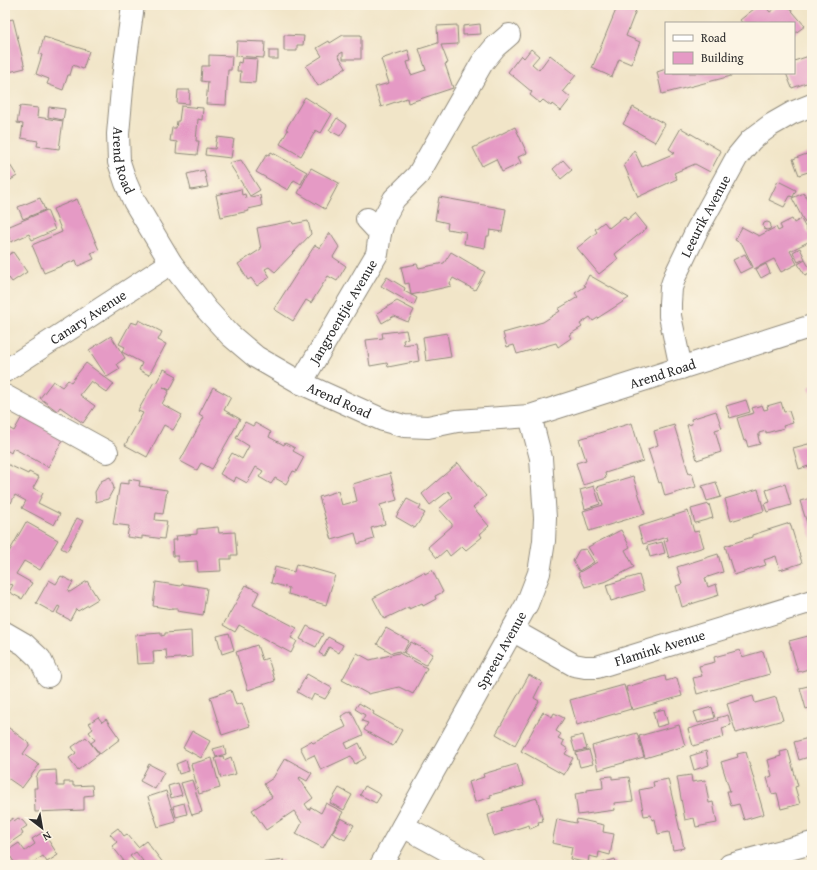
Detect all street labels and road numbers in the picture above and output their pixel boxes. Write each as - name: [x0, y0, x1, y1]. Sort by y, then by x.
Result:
- street label: Arend Road: [108, 126, 140, 198]
- street label: Leeurik Avenue: [675, 171, 736, 261]
- street label: Jangroentjie Avenue: [303, 255, 382, 369]
- street label: Canary Avenue: [46, 284, 131, 349]
- street label: Arend Road: [627, 354, 699, 394]
- street label: Arend Road: [304, 377, 375, 424]
- street label: Spreeu Avenue: [471, 607, 531, 693]
- street label: Flamink Avenue: [612, 624, 708, 671]

